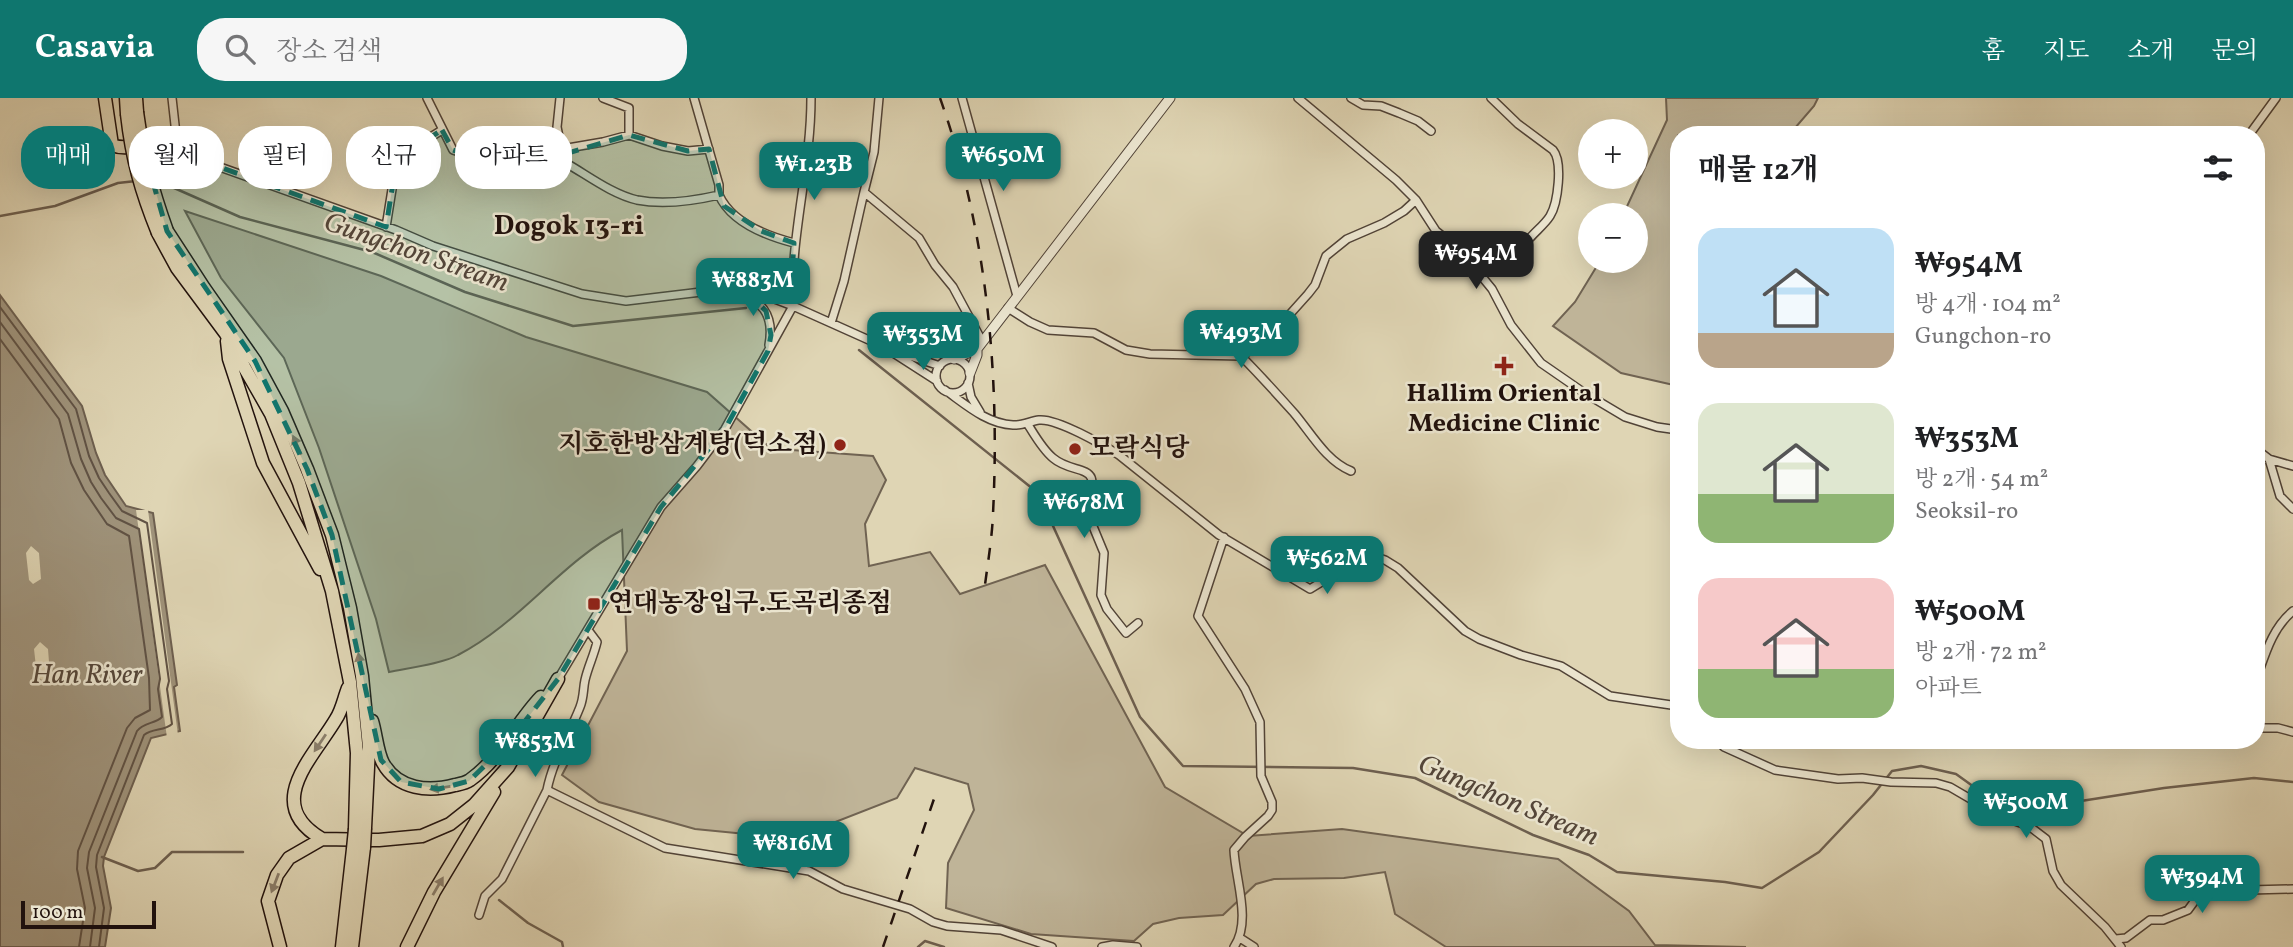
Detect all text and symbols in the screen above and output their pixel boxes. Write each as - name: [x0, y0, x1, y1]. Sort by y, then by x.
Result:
- search box: [197, 18, 687, 81]
- text: Casavia: [35, 26, 155, 72]
- icon: search: [221, 30, 259, 68]
- text: 장소 검색: [277, 34, 382, 70]
- text: 홈: [1982, 35, 2005, 69]
- text: 지도: [2043, 35, 2089, 69]
- text: 소개: [2127, 35, 2174, 69]
- text: 문의: [2212, 35, 2258, 69]
- map controls: [1578, 119, 1648, 273]
- button: +: [1578, 119, 1648, 189]
- chip: 매매: [21, 126, 115, 189]
- chip: 월세: [129, 126, 224, 189]
- chip: 필터: [238, 126, 332, 189]
- chip: 신규: [346, 126, 441, 189]
- chip: 아파트: [455, 126, 572, 189]
- pin: ₩650M: [954, 134, 1052, 193]
- text: ₩650M: [962, 140, 1044, 172]
- pin: ₩1.23B: [757, 142, 871, 202]
- text: ₩1.23B: [775, 149, 853, 181]
- icon: filters: [2199, 149, 2237, 187]
- text: 매물 12개: [1698, 150, 1819, 192]
- water label: Gungchon Stream: [318, 203, 514, 303]
- button: −: [1578, 203, 1648, 273]
- district label: Dogok 13-ri: [494, 207, 644, 246]
- pin: ₩954M: [1427, 232, 1525, 291]
- text: ₩954M: [1435, 238, 1517, 270]
- text: ₩954M: [1915, 243, 2023, 285]
- icon: home: [1754, 256, 1838, 340]
- pin: ₩883M: [704, 258, 802, 318]
- text: ₩883M: [712, 265, 794, 297]
- text: 방 4개 · 104 m²: [1915, 289, 2061, 321]
- pin: ₩493M: [1192, 310, 1290, 370]
- pin: ₩353M: [874, 313, 972, 372]
- text: ₩493M: [1200, 317, 1282, 349]
- text: ₩353M: [883, 319, 963, 351]
- text: Gungchon-ro: [1915, 321, 2051, 353]
- marker: Hallim Oriental Medicine Clinic: [1494, 356, 1514, 376]
- place label: Hallim Oriental Medicine Clinic: [1406, 376, 1602, 442]
- text: ₩353M: [1915, 418, 2019, 460]
- place label: 지호한방삼계탕(덕소점): [558, 427, 826, 463]
- place label: 모락식당: [1089, 431, 1190, 467]
- icon: home: [1754, 431, 1838, 515]
- one-way arrow: [291, 435, 303, 455]
- marker: 지호한방삼계탕(덕소점): [832, 437, 848, 453]
- marker: 모락식당: [1067, 441, 1083, 457]
- text: 방 2개 · 54 m²: [1915, 464, 2048, 496]
- pin: ₩678M: [1035, 480, 1133, 540]
- text: ₩678M: [1044, 487, 1124, 519]
- text: Seoksil-ro: [1915, 496, 2018, 528]
- pin: ₩562M: [1278, 536, 1376, 596]
- text: ₩562M: [1287, 543, 1367, 575]
- place label: 연대농장입구.도곡리종점: [608, 586, 892, 622]
- text: ₩500M: [1915, 591, 2025, 633]
- marker: 연대농장입구.도곡리종점: [586, 596, 602, 612]
- icon: home: [1754, 606, 1838, 690]
- text: 방 2개 · 72 m²: [1915, 637, 2047, 669]
- one-way arrow: [354, 652, 365, 674]
- water label: Han River: [31, 656, 143, 695]
- text: 아파트: [1915, 673, 1982, 705]
- pin: ₩853M: [486, 720, 584, 779]
- text: ₩853M: [495, 726, 575, 758]
- one-way arrow: [313, 734, 327, 752]
- water label: Gungchon Stream: [1411, 745, 1605, 857]
- pin: ₩500M: [1977, 780, 2075, 840]
- one-way arrow: [429, 782, 451, 793]
- text: ₩500M: [1984, 787, 2068, 819]
- pin: ₩816M: [744, 822, 842, 881]
- text: ₩816M: [753, 828, 833, 860]
- pin: ₩394M: [2153, 856, 2251, 915]
- text: ₩394M: [2161, 862, 2243, 894]
- one-way arrow: [269, 872, 280, 893]
- one-way arrow: [431, 876, 443, 896]
- scale bar: [21, 898, 156, 930]
- text: 100 m: [32, 900, 83, 926]

